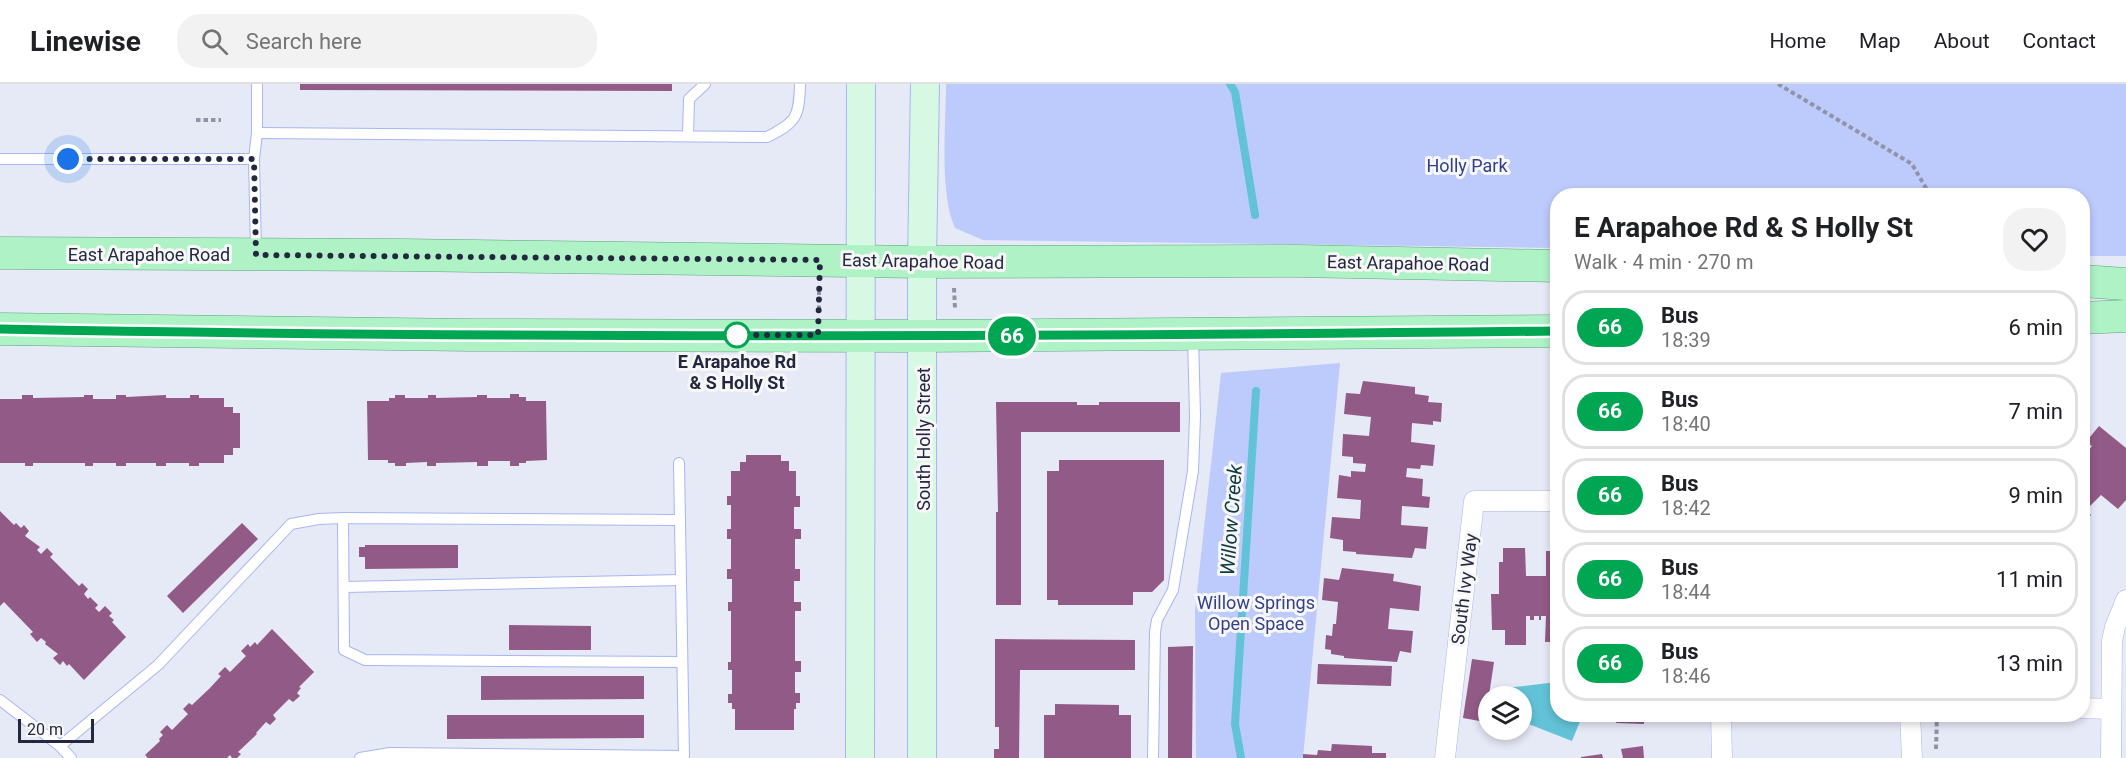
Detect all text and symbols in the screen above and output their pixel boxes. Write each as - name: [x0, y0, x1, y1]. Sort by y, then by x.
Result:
- search box: [177, 14, 597, 68]
- text: Linewise: [30, 25, 141, 58]
- icon: search: [198, 25, 231, 58]
- text: Search here: [246, 29, 362, 54]
- text: Home: [1770, 29, 1826, 53]
- text: Map: [1859, 29, 1901, 53]
- text: About: [1934, 29, 1990, 53]
- text: Contact: [2023, 29, 2096, 53]
- your location: [53, 144, 83, 174]
- park label: Holly Park: [1426, 155, 1508, 176]
- button: heart: [2003, 208, 2066, 271]
- text: E Arapahoe Rd & S Holly St: [1574, 211, 1913, 244]
- street label: East Arapahoe Road: [68, 244, 230, 265]
- street label: East Arapahoe Road: [842, 249, 1004, 273]
- text: Walk · 4 min · 270 m: [1574, 250, 1753, 274]
- street label: East Arapahoe Road: [1327, 251, 1489, 275]
- text: Bus: [1661, 303, 1699, 328]
- text: 66: [1598, 315, 1622, 339]
- text: 6 min: [2008, 315, 2063, 340]
- line badge: 66: [985, 316, 1039, 356]
- marker: E Arapahoe Rd & S Holly St: [724, 322, 750, 348]
- text: 66: [1000, 324, 1024, 348]
- text: 18:39: [1661, 328, 1711, 352]
- place label: E Arapahoe Rd & S Holly St: [678, 351, 796, 393]
- street label: South Holly Street: [913, 367, 934, 511]
- text: Bus: [1661, 387, 1699, 412]
- text: 66: [1598, 399, 1622, 423]
- text: 7 min: [2008, 399, 2063, 424]
- text: 18:40: [1661, 412, 1711, 436]
- water label: Willow Creek: [1215, 462, 1247, 576]
- text: Bus: [1661, 471, 1699, 496]
- text: 66: [1598, 483, 1622, 507]
- text: 9 min: [2008, 483, 2063, 508]
- text: 18:42: [1661, 496, 1711, 520]
- street label: South Ivy Way: [1447, 532, 1481, 646]
- text: Bus: [1661, 555, 1699, 580]
- text: 66: [1598, 567, 1622, 591]
- text: 11 min: [1996, 567, 2063, 592]
- text: 18:44: [1661, 580, 1711, 604]
- park label: Willow Springs Open Space: [1197, 592, 1315, 634]
- text: Bus: [1661, 639, 1699, 664]
- text: 66: [1598, 651, 1622, 675]
- text: 13 min: [1996, 651, 2063, 676]
- text: 18:46: [1661, 664, 1711, 688]
- map controls: [1478, 686, 1532, 740]
- button: layers: [1478, 686, 1532, 740]
- scale bar: [18, 716, 94, 744]
- text: 20 m: [27, 720, 63, 739]

